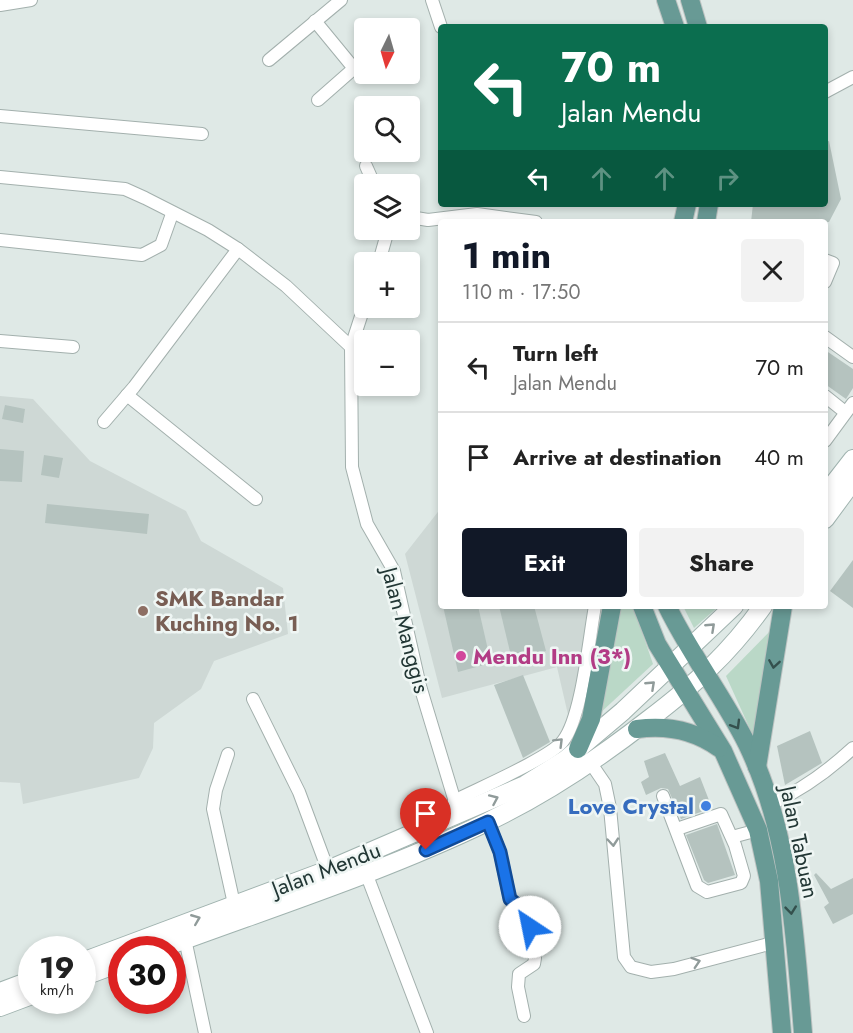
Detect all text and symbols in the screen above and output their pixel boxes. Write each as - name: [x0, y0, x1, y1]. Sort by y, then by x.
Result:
- north arrow: [354, 18, 420, 84]
- map controls: [354, 18, 420, 396]
- text: 70 m: [561, 37, 661, 98]
- icon: left: [462, 48, 540, 126]
- text: Jalan Mendu: [561, 93, 701, 132]
- button: search: [354, 96, 420, 162]
- icon: left: [522, 162, 555, 195]
- icon: ahead: [585, 162, 618, 195]
- icon: ahead: [648, 162, 681, 195]
- icon: right: [711, 162, 744, 195]
- button: layers: [354, 174, 420, 240]
- text: 1 min: [462, 229, 551, 281]
- button: close: [741, 239, 804, 302]
- button: +: [354, 252, 420, 318]
- text: 110 m · 17:50: [462, 278, 580, 307]
- button: −: [354, 330, 420, 396]
- text: Turn left: [513, 337, 598, 369]
- icon: left: [462, 351, 495, 384]
- text: 70 m: [755, 351, 804, 383]
- text: Jalan Mendu: [513, 369, 617, 398]
- icon: arrive: [462, 441, 495, 474]
- text: Arrive at destination: [513, 441, 722, 473]
- text: 40 m: [754, 441, 804, 473]
- button: Exit: [462, 528, 627, 597]
- button: Share: [639, 528, 804, 597]
- street label: Jalan Manggis: [373, 561, 438, 697]
- place label: SMK Bandar Kuching No. 1: [155, 582, 299, 639]
- marker: SMK Bandar Kuching No. 1: [136, 604, 150, 618]
- one-way arrow: [705, 623, 715, 634]
- place label: Mendu Inn (3*): [473, 640, 631, 672]
- marker: Mendu Inn (3*): [454, 649, 468, 663]
- one-way arrow: [768, 659, 780, 668]
- one-way arrow: [643, 682, 654, 693]
- one-way arrow: [728, 719, 740, 729]
- one-way arrow: [552, 739, 563, 750]
- street label: Jalan Tabuan: [772, 780, 828, 901]
- pin: [400, 788, 451, 850]
- place label: Love Crystal: [568, 790, 694, 822]
- one-way arrow: [487, 794, 498, 806]
- icon: arrive: [409, 797, 442, 830]
- marker: Love Crystal: [699, 799, 713, 813]
- street label: Jalan Mendu: [264, 834, 385, 906]
- one-way arrow: [606, 838, 619, 847]
- position arrow: [498, 895, 562, 959]
- one-way arrow: [784, 906, 797, 915]
- one-way arrow: [191, 914, 201, 927]
- speed limit sign: 30: [108, 936, 186, 1014]
- text: 19: [39, 946, 75, 989]
- one-way arrow: [690, 956, 701, 969]
- text: km/h: [40, 979, 74, 1001]

